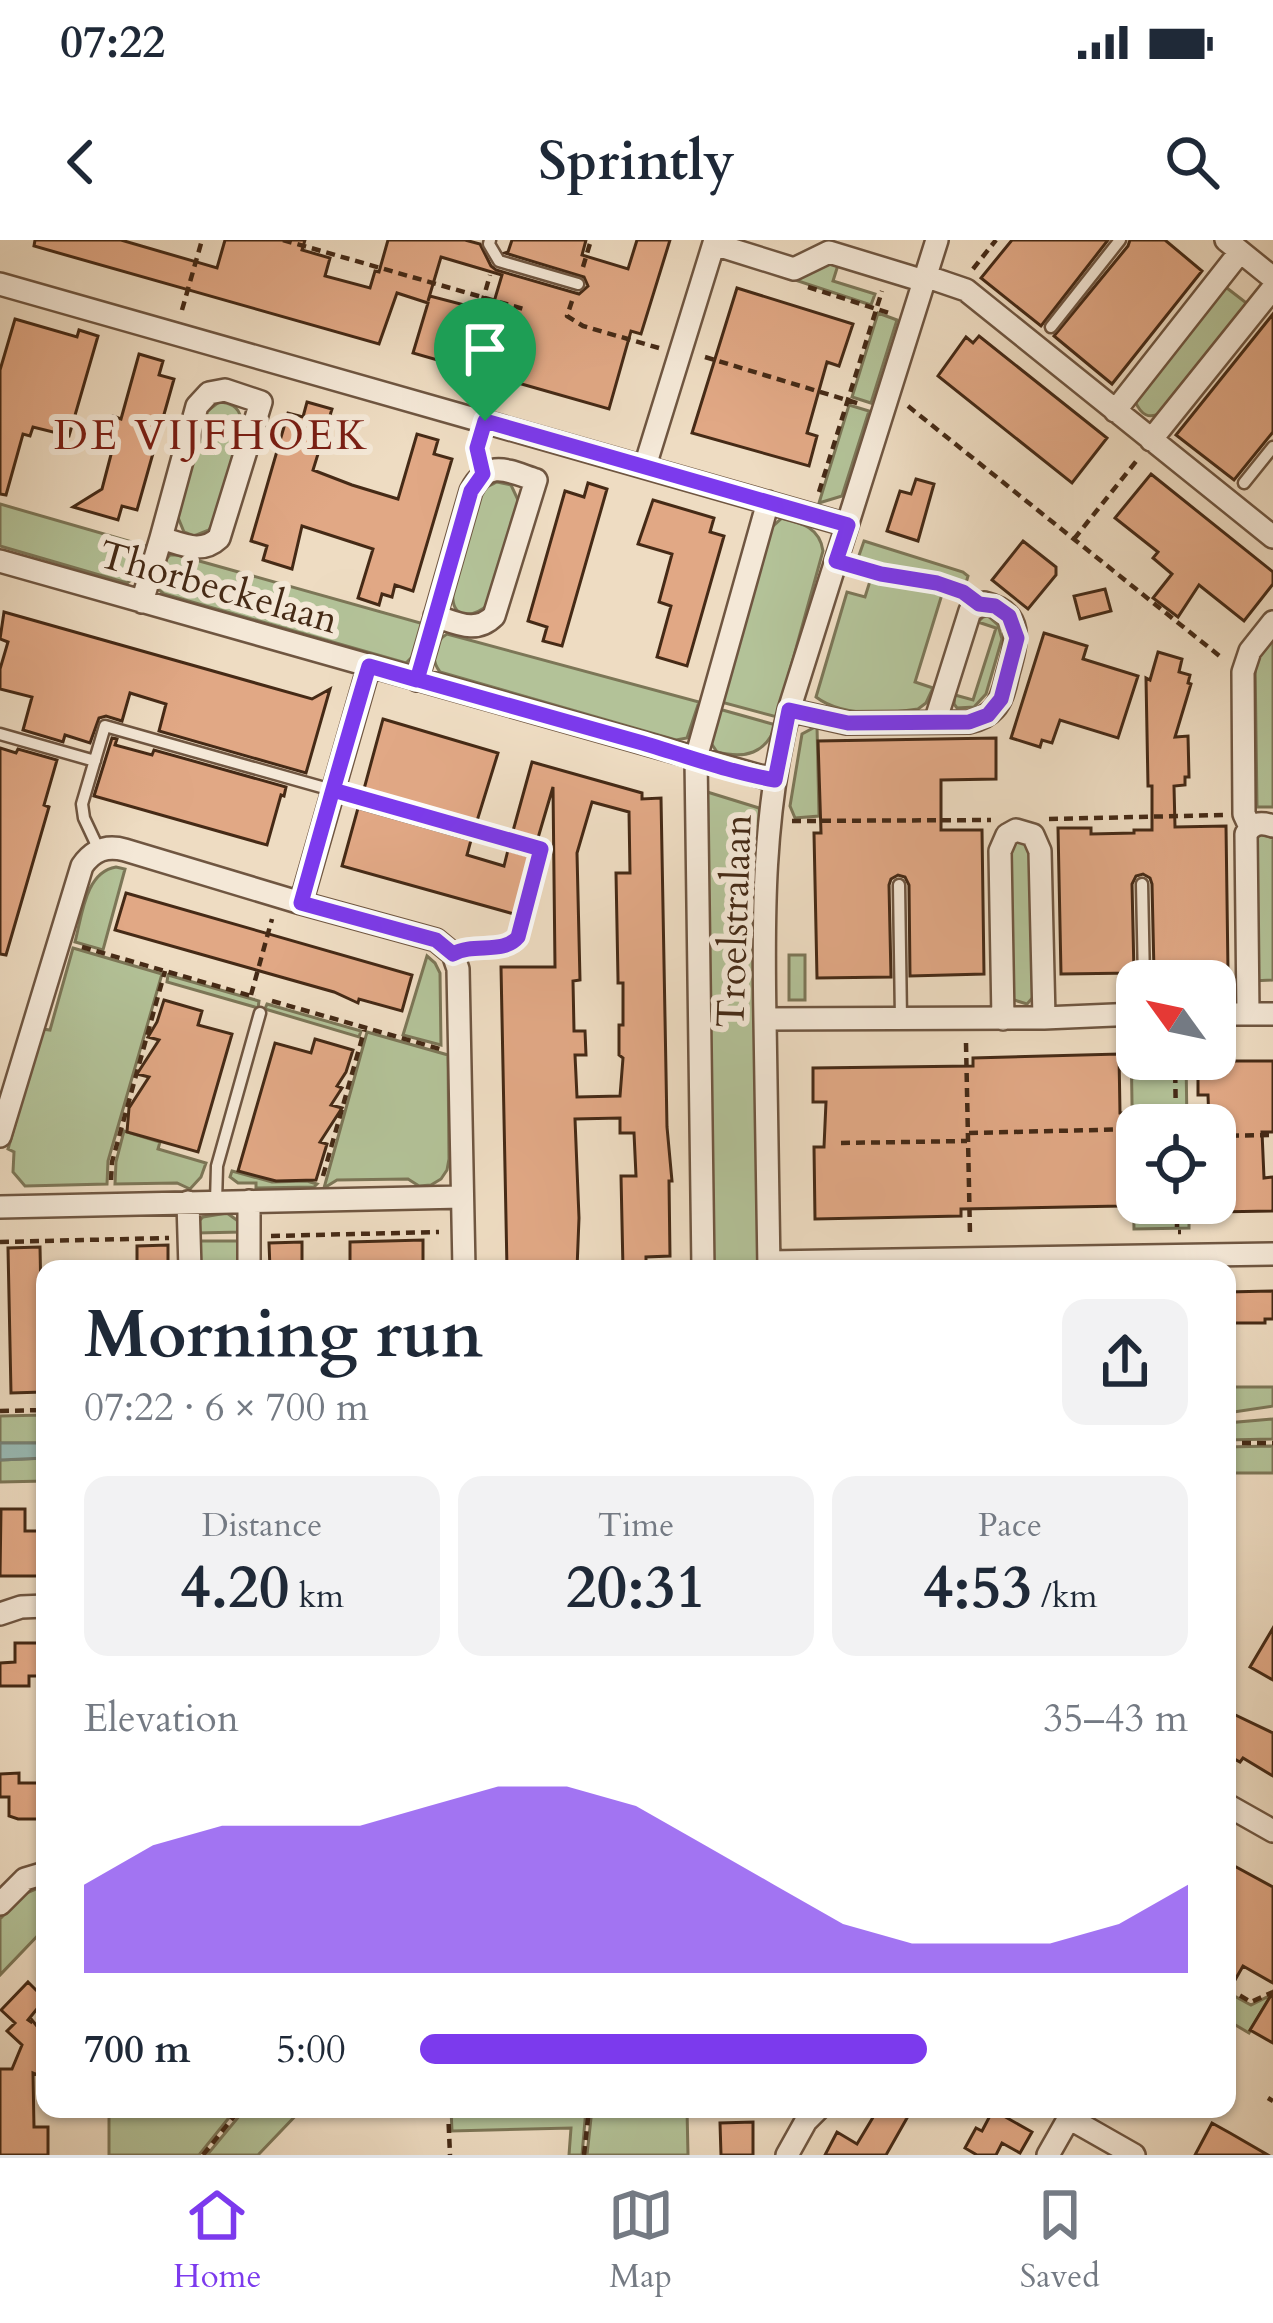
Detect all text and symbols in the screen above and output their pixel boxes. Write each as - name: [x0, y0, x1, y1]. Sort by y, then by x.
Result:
- text: 07:22: [60, 12, 165, 73]
- text: Sprintly: [538, 126, 735, 199]
- icon: back: [48, 129, 114, 195]
- icon: search: [1159, 129, 1225, 195]
- pin: [434, 298, 536, 421]
- icon: arrive: [452, 316, 518, 382]
- district label: DE VIJFHOEK: [54, 407, 370, 464]
- street label: Thorbeckelaan: [93, 528, 344, 647]
- street label: Troelstralaan: [704, 813, 765, 1029]
- north arrow: [1116, 960, 1236, 1080]
- map controls: [1116, 960, 1236, 1224]
- button: locate: [1116, 1104, 1236, 1224]
- text: Morning run: [84, 1291, 483, 1380]
- button: share: [1062, 1299, 1188, 1425]
- text: 07:22 · 6 × 700 m: [84, 1381, 369, 1434]
- text: Distance: [202, 1503, 322, 1548]
- text: Time: [598, 1503, 674, 1548]
- text: Pace: [978, 1503, 1042, 1548]
- text: 4.20: [180, 1548, 290, 1629]
- text: 20:31: [566, 1548, 706, 1629]
- text: 4:53: [923, 1548, 1032, 1629]
- text: km: [290, 1574, 344, 1619]
- text: /km: [1032, 1574, 1097, 1619]
- text: Elevation: [84, 1692, 239, 1745]
- text: 35–43 m: [1043, 1692, 1188, 1745]
- text: 700 m: [84, 2023, 190, 2076]
- text: 5:00: [276, 2023, 346, 2076]
- tab: Home: [173, 2182, 261, 2299]
- tab: Map: [608, 2182, 674, 2299]
- tab: Saved: [1020, 2182, 1100, 2299]

